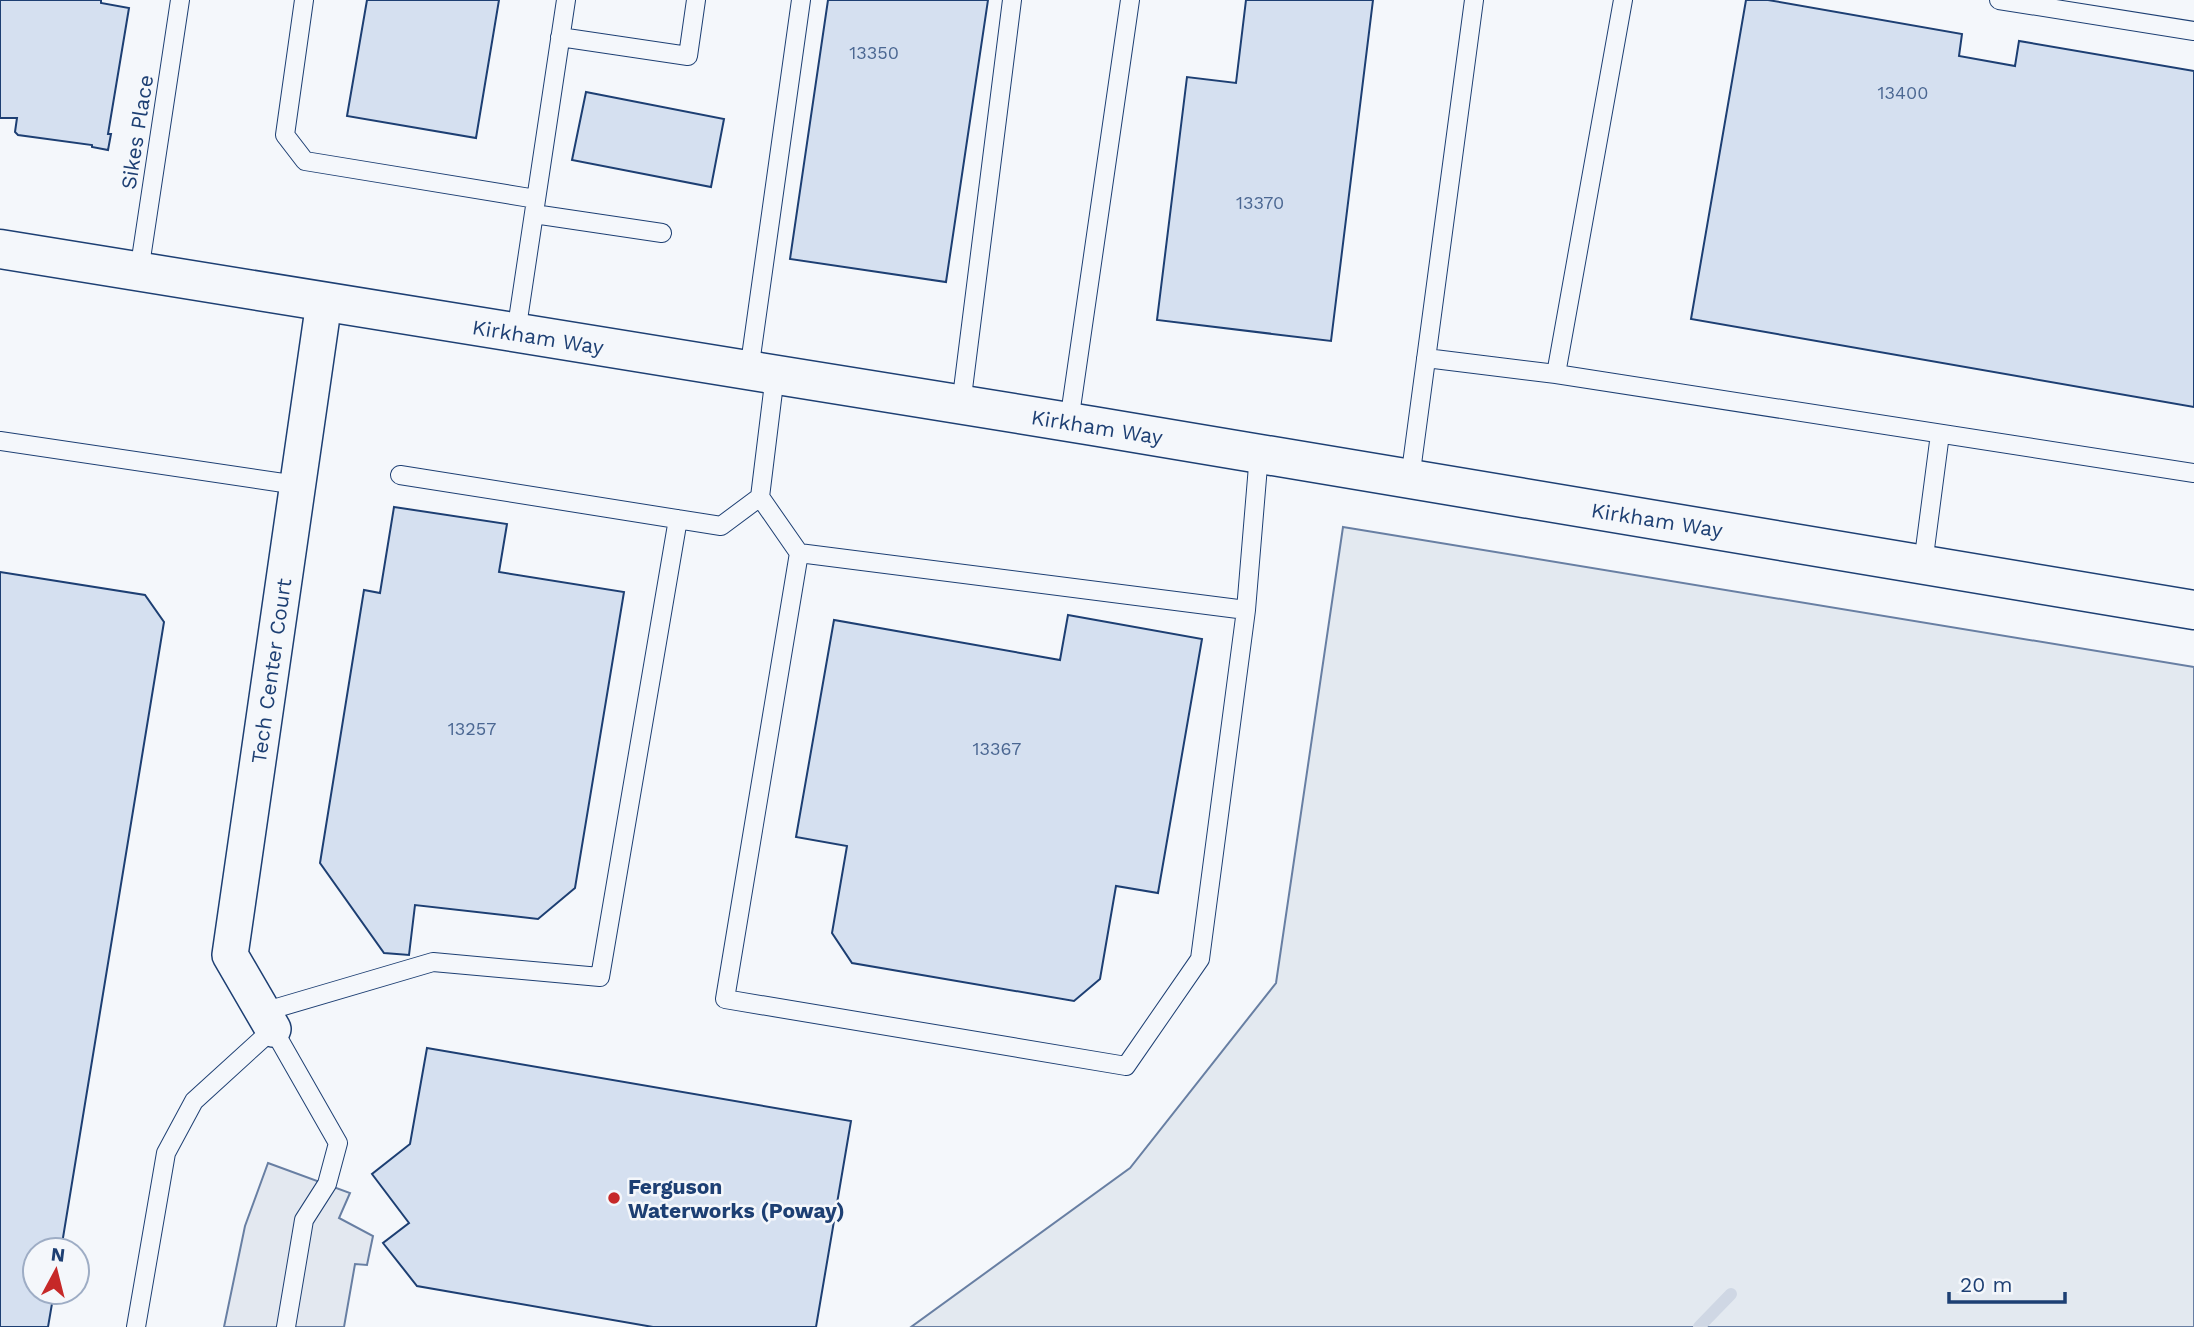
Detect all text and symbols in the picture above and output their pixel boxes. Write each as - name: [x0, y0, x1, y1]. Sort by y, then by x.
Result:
- house number: 13350: [849, 42, 899, 63]
- street label: Sikes Place: [116, 73, 158, 191]
- house number: 13400: [1878, 82, 1928, 103]
- house number: 13370: [1236, 192, 1284, 213]
- street label: Kirkham Way: [470, 314, 606, 360]
- street label: Kirkham Way: [1029, 404, 1165, 450]
- street label: Kirkham Way: [1589, 497, 1725, 543]
- street label: Tech Center Court: [246, 577, 296, 765]
- house number: 13257: [448, 718, 496, 739]
- house number: 13367: [973, 738, 1021, 759]
- place label: Ferguson Waterworks (Poway): [628, 1174, 845, 1223]
- marker: Ferguson Waterworks (Poway): [606, 1190, 622, 1206]
- north arrow: [21, 1236, 91, 1306]
- text: N: [50, 1242, 66, 1267]
- scale bar: [1949, 1260, 2064, 1304]
- text: 20 m: [1960, 1272, 2012, 1297]

